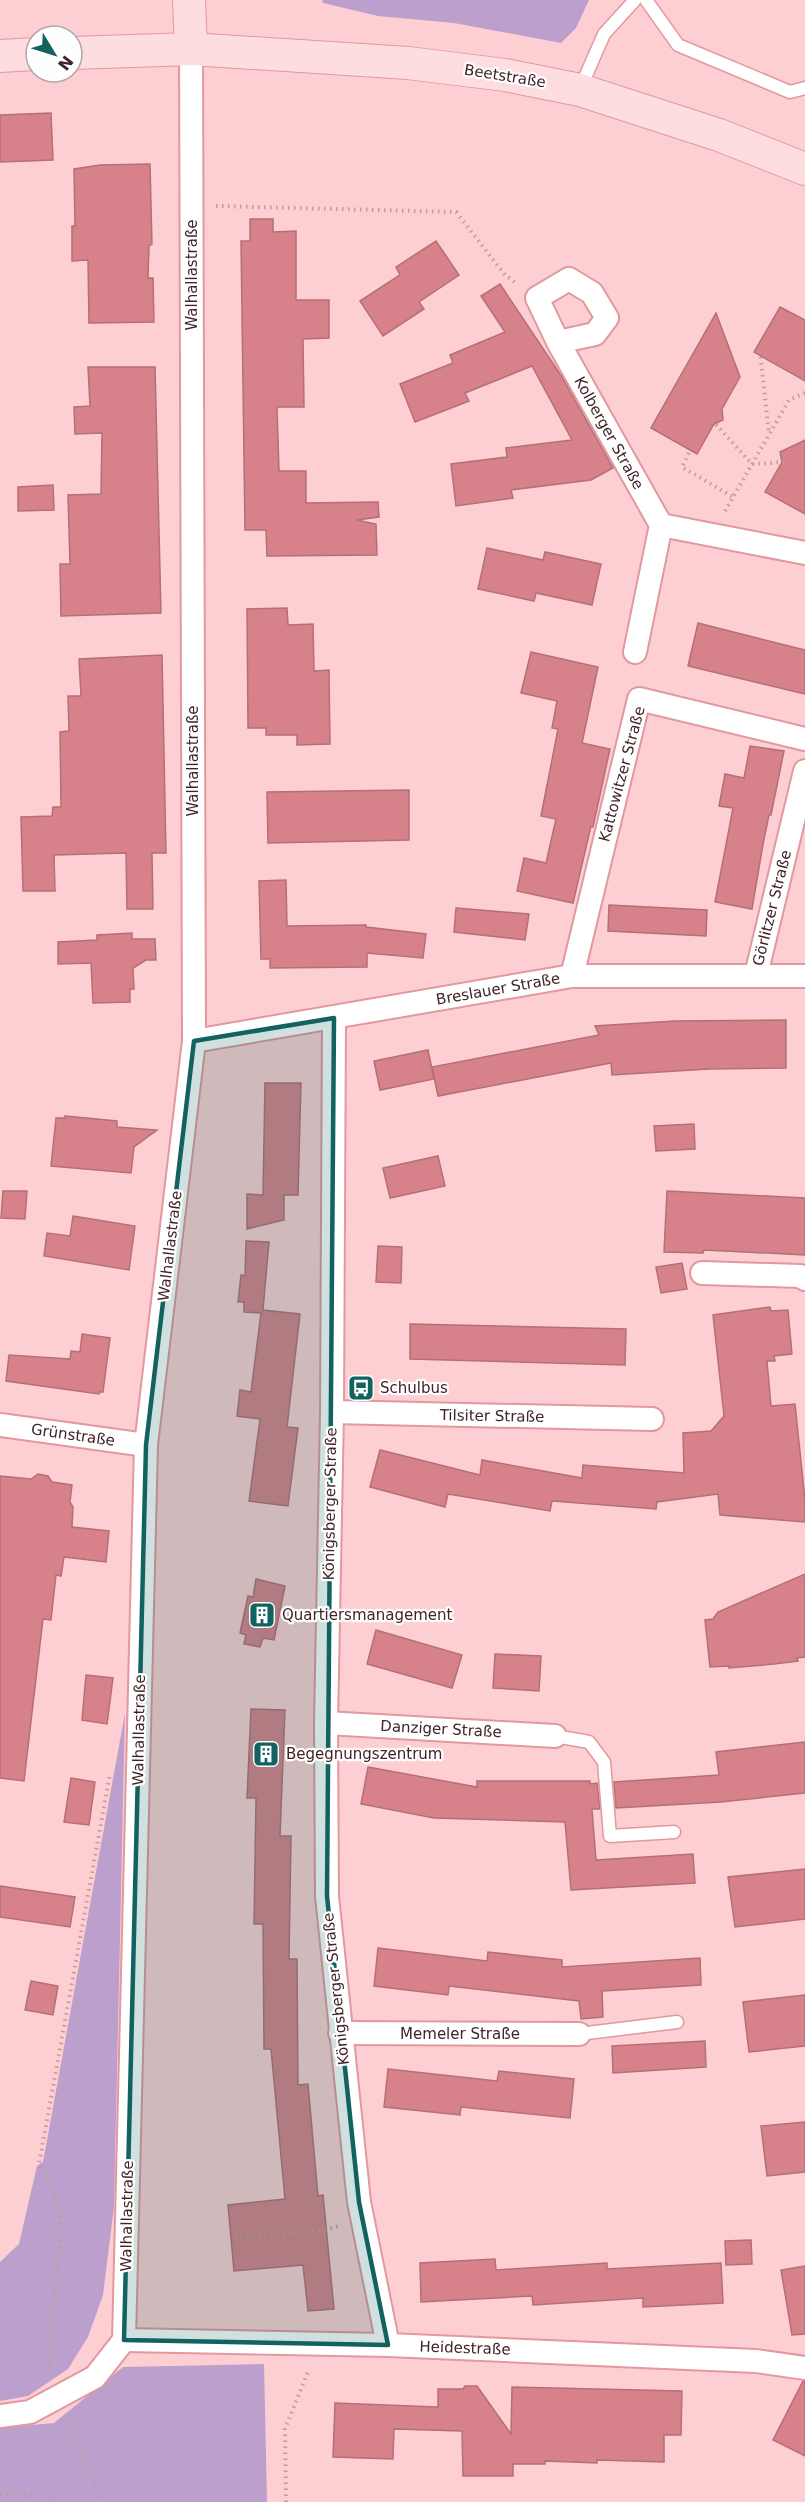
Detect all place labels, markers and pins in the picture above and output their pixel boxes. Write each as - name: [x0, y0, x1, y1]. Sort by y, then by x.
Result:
- bus stop icon: Schulbus: [346, 1373, 376, 1403]
- place label: Schulbus: [380, 1379, 448, 1397]
- building icon: Quartiersmanagement: [247, 1600, 277, 1630]
- place label: Quartiersmanagement: [282, 1606, 453, 1624]
- building icon: Begegnungszentrum: [251, 1739, 281, 1769]
- place label: Begegnungszentrum: [286, 1745, 442, 1763]

